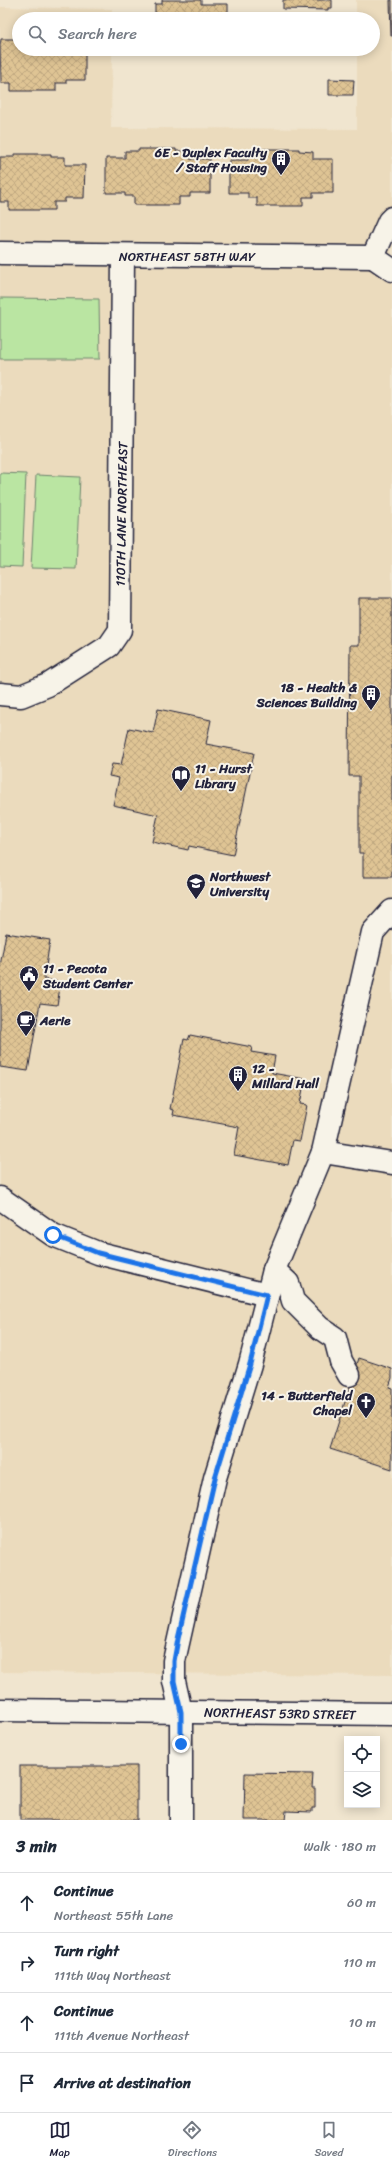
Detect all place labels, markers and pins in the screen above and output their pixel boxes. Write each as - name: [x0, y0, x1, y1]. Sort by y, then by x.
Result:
- place label: 6E - Duplex Faculty / Staff Housing: [154, 141, 268, 179]
- building icon: 6E - Duplex Faculty / Staff Housing: [270, 148, 292, 176]
- place label: 18 - Health & Sciences Building: [255, 676, 358, 714]
- building icon: 18 - Health & Sciences Building: [360, 683, 382, 711]
- place label: 11 - Hurst Library: [195, 757, 252, 795]
- library icon: 11 - Hurst Library: [170, 764, 192, 792]
- place label: Northwest University: [209, 865, 271, 903]
- school or university icon: Northwest University: [185, 872, 207, 900]
- place label: 11 - Pecota Student Center: [42, 957, 134, 995]
- public building icon: 11 - Pecota Student Center: [18, 964, 40, 992]
- cafe icon: Aerie: [15, 1009, 37, 1037]
- place label: Aerie: [39, 1009, 71, 1032]
- place label: 12 - Millard Hall: [251, 1057, 320, 1095]
- building icon: 12 - Millard Hall: [227, 1064, 249, 1092]
- place label: 14 - Butterfield Chapel: [261, 1384, 353, 1422]
- church icon: 14 - Butterfield Chapel: [355, 1391, 377, 1419]

